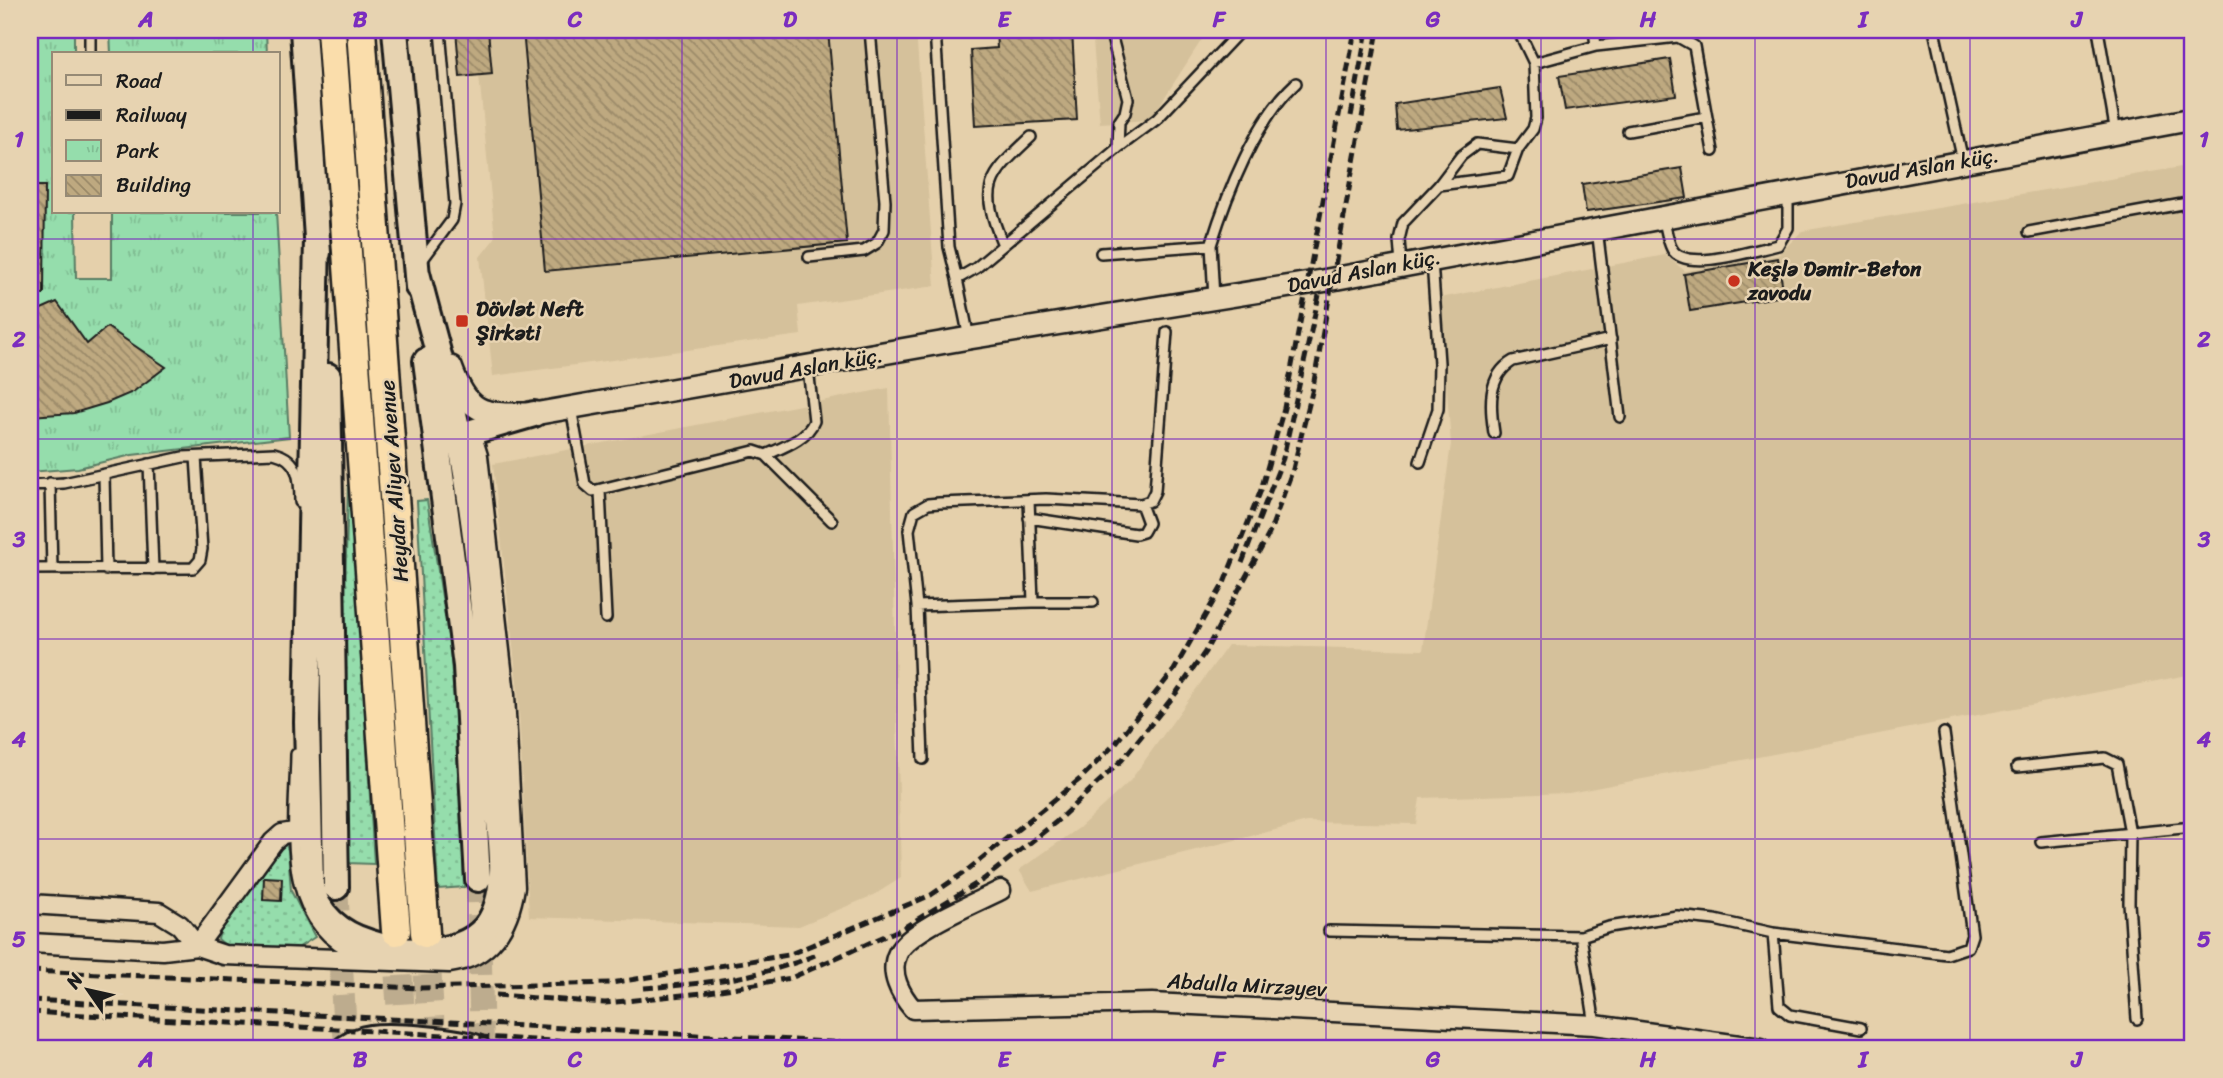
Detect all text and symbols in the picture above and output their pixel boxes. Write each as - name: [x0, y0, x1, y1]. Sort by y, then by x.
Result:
- text: A: [137, 0, 154, 40]
- text: B: [353, 0, 368, 40]
- text: C: [567, 0, 583, 40]
- text: D: [783, 0, 798, 40]
- text: E: [998, 0, 1013, 40]
- text: F: [1212, 0, 1227, 40]
- text: G: [1425, 0, 1441, 40]
- text: H: [1639, 0, 1657, 40]
- text: I: [1857, 0, 1869, 40]
- text: J: [2070, 0, 2084, 40]
- legend: [52, 52, 280, 214]
- text: Road: [116, 62, 163, 100]
- text: Railway: [116, 96, 187, 134]
- text: 1: [14, 119, 24, 160]
- text: 1: [2199, 119, 2209, 160]
- text: Park: [116, 132, 159, 170]
- street label: Davud Aslan küç.: [1842, 136, 2002, 200]
- text: Building: [116, 166, 192, 204]
- street label: Davud Aslan küç.: [1284, 238, 1444, 304]
- place label: Keşlə Dəmir-Beton zavodu: [1746, 250, 1922, 312]
- marker: Keşlə Dəmir-Beton zavodu: [1726, 273, 1742, 289]
- place label: Dövlət Neft Şirkəti: [475, 290, 585, 352]
- marker: Dövlət Neft Şirkəti: [454, 313, 470, 329]
- text: 2: [11, 319, 26, 360]
- text: 2: [2196, 319, 2211, 360]
- street label: Davud Aslan küç.: [726, 336, 886, 400]
- street label: Heydar Aliyev Avenue: [368, 379, 420, 583]
- text: 3: [12, 519, 26, 560]
- text: 3: [2197, 519, 2211, 560]
- text: 4: [11, 719, 27, 760]
- text: 4: [2196, 719, 2212, 760]
- text: 5: [12, 919, 26, 960]
- text: 5: [2197, 919, 2211, 960]
- north arrow: [52, 956, 122, 1026]
- street label: Abdulla Mirzəyev: [1165, 962, 1329, 1008]
- text: N: [56, 965, 92, 996]
- text: A: [137, 1039, 154, 1078]
- text: B: [353, 1039, 368, 1078]
- text: C: [567, 1039, 583, 1078]
- text: D: [783, 1039, 798, 1078]
- text: E: [998, 1039, 1013, 1078]
- text: F: [1212, 1039, 1227, 1078]
- text: G: [1425, 1039, 1441, 1078]
- text: H: [1639, 1039, 1657, 1078]
- text: I: [1857, 1039, 1869, 1078]
- text: J: [2070, 1039, 2084, 1078]

